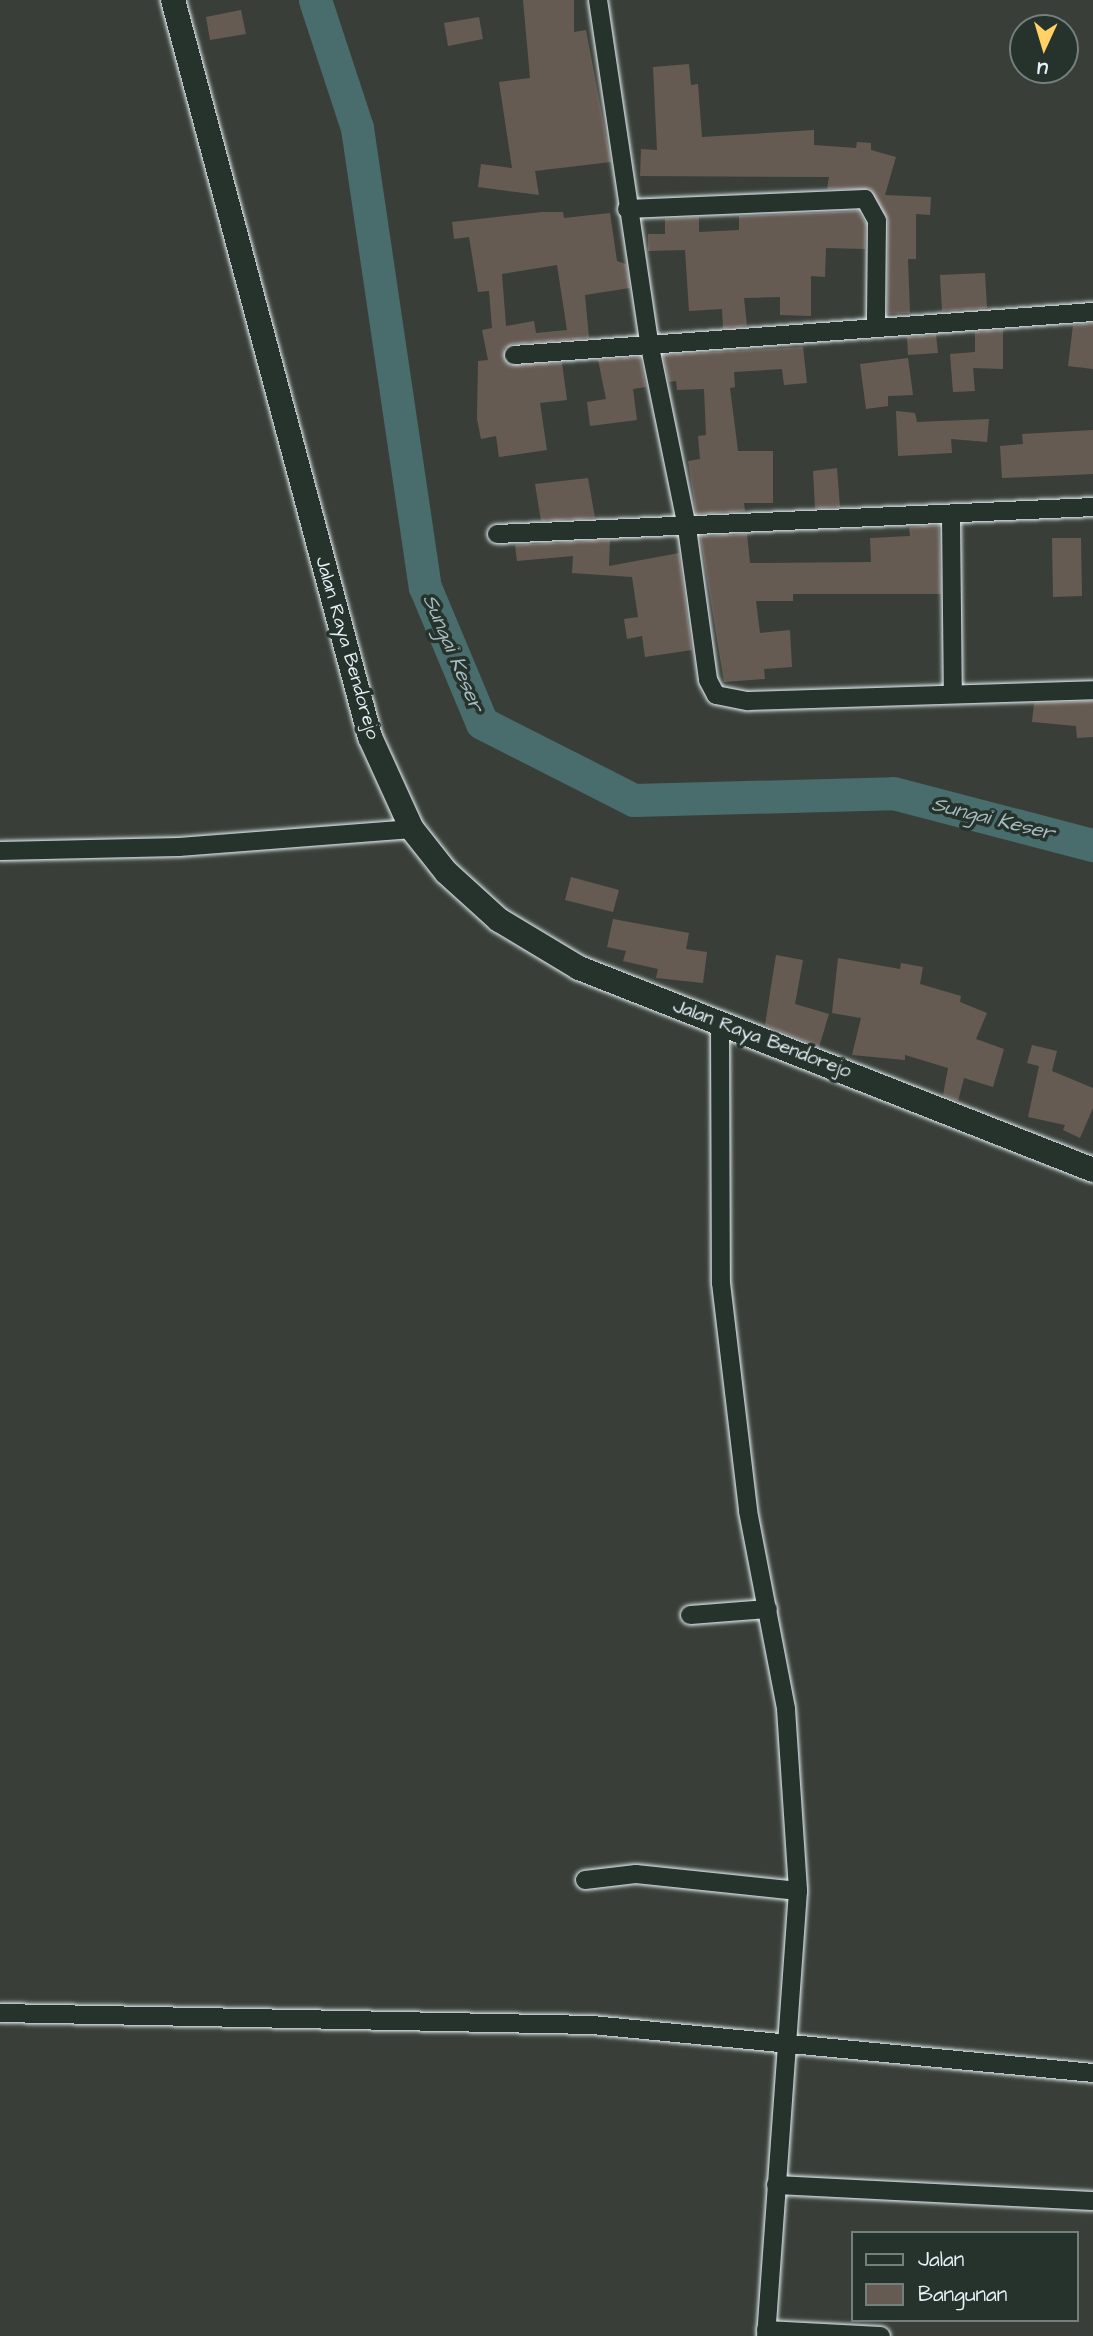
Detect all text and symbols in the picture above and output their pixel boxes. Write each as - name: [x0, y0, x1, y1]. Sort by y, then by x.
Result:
- north arrow: [1009, 14, 1079, 84]
- text: U: [1036, 55, 1049, 82]
- street label: Jalan Raya Bendorejo: [310, 554, 384, 742]
- water label: Sungai Keser: [417, 590, 489, 716]
- water label: Sungai Keser: [929, 792, 1057, 846]
- street label: Jalan Raya Bendorejo: [670, 995, 854, 1083]
- legend: [852, 2231, 1079, 2322]
- text: Jalan: [918, 2245, 964, 2274]
- text: Bangunan: [918, 2280, 1007, 2309]

